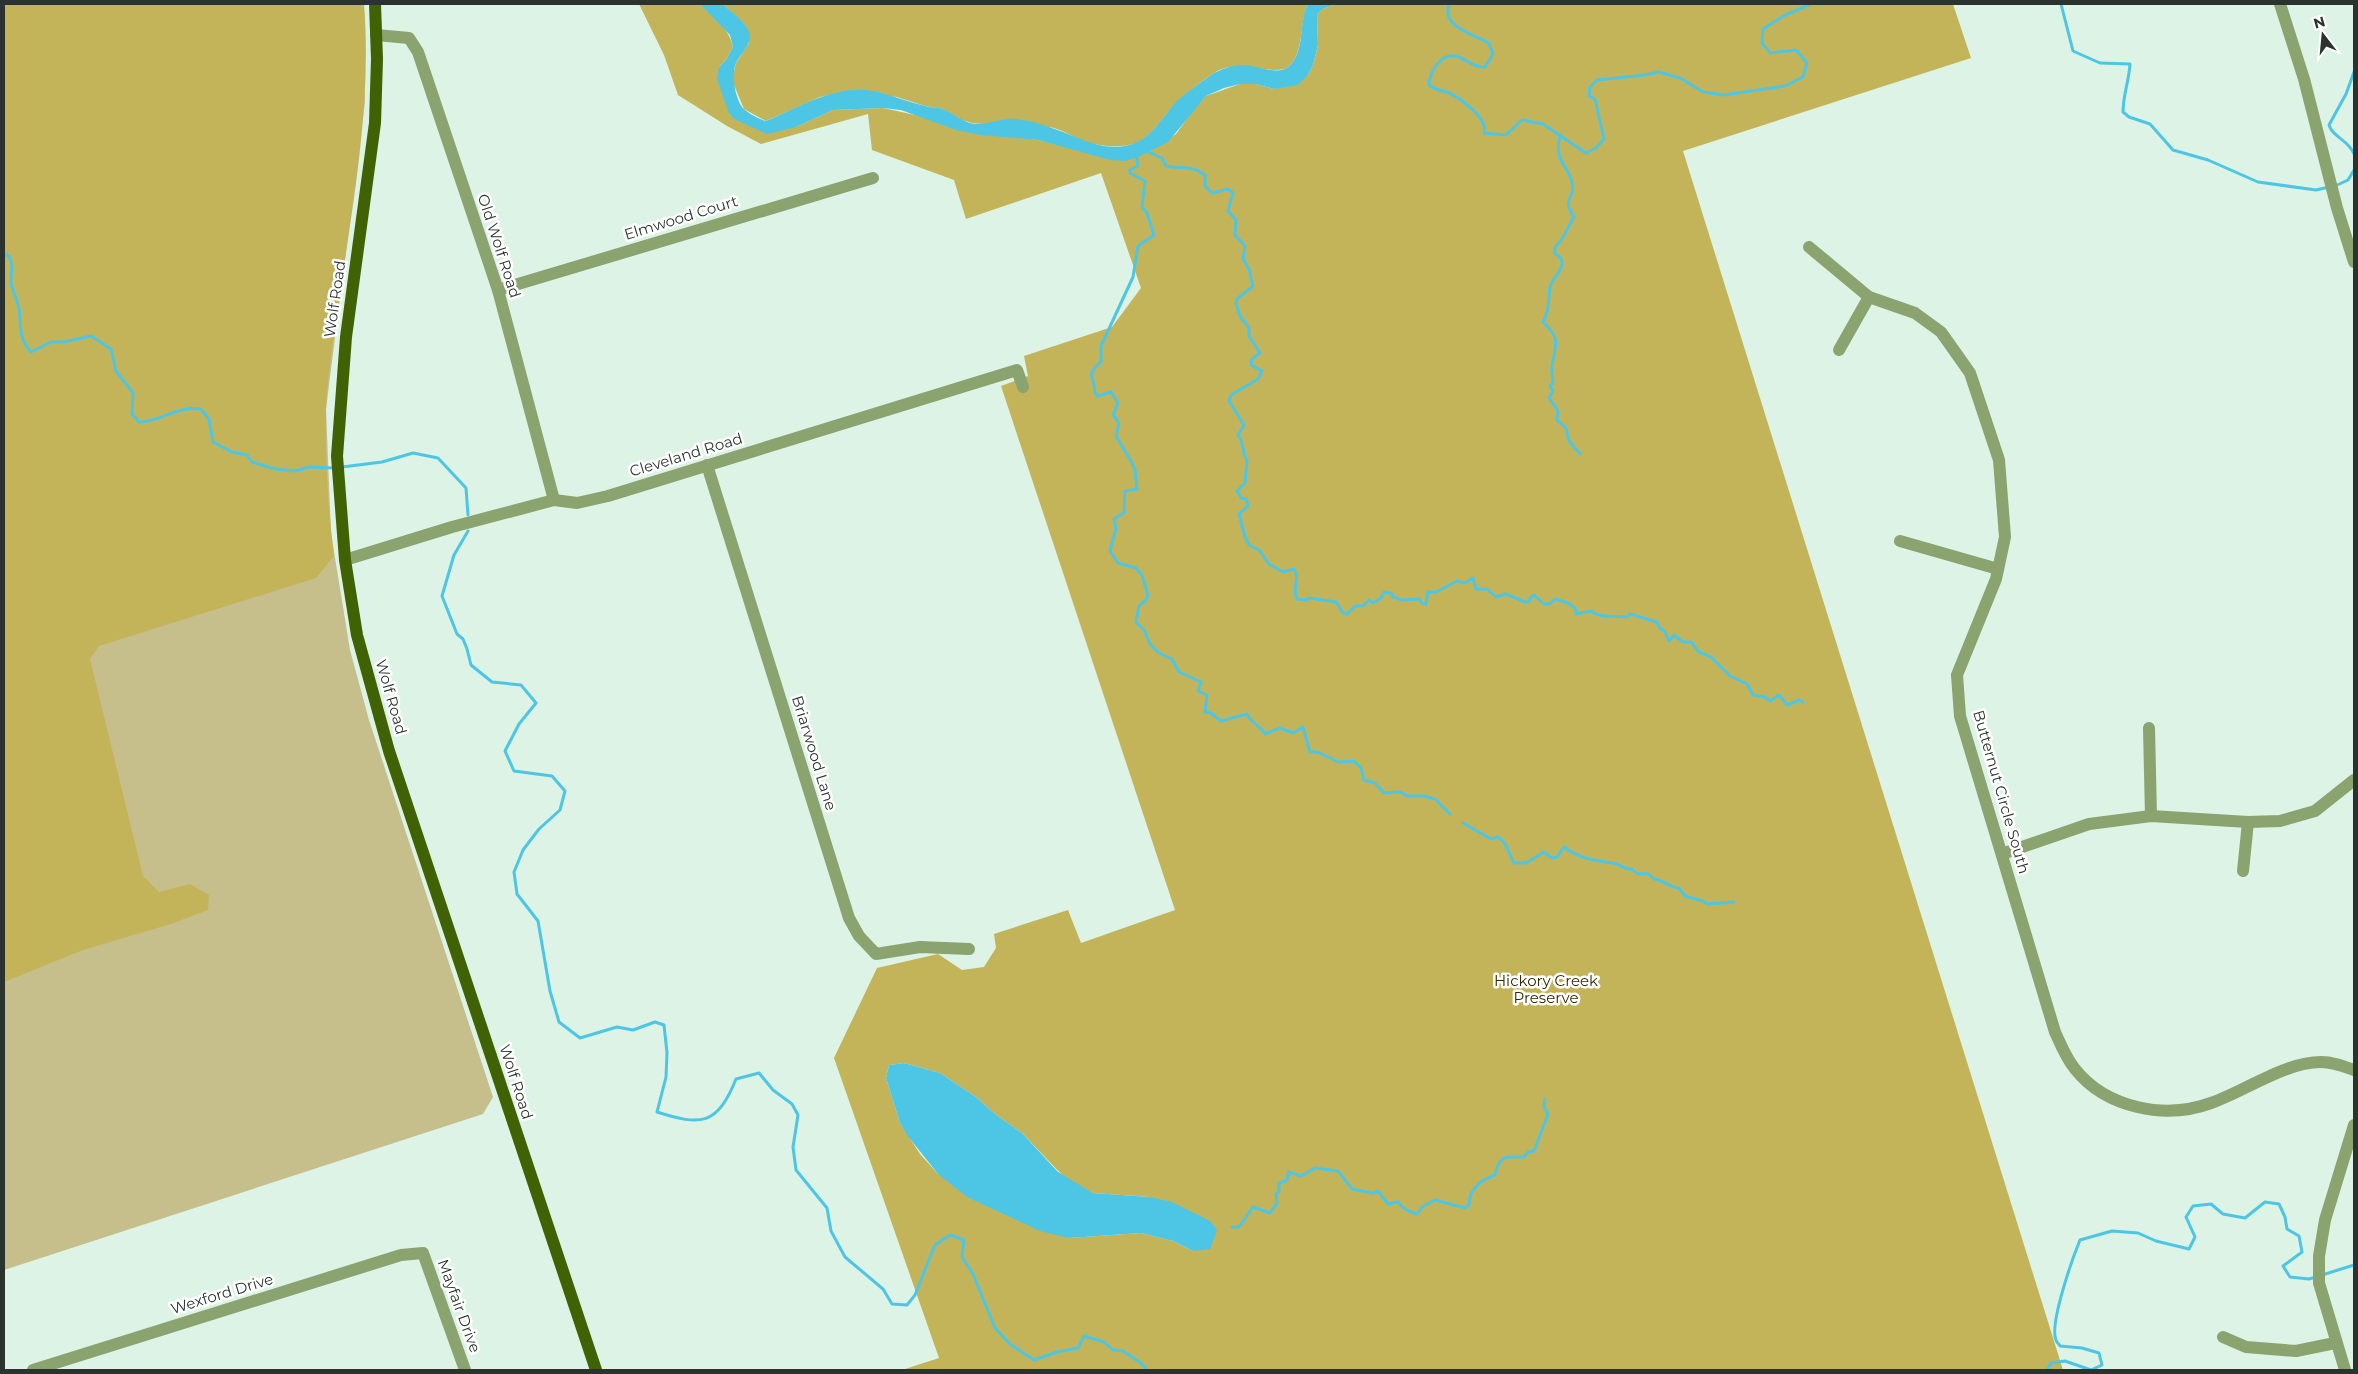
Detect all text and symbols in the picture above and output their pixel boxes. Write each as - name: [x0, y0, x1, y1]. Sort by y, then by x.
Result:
- north arrow: [2298, 10, 2348, 60]
- text: N: [2311, 12, 2327, 33]
- street label: Old Wolf Road: [474, 191, 525, 300]
- street label: Elmwood Court: [622, 191, 740, 244]
- street label: Wolf Road: [320, 259, 349, 339]
- street label: Cleveland Road: [627, 428, 745, 481]
- street label: Wolf Road: [372, 657, 411, 737]
- street label: Briarwood Lane: [788, 693, 841, 813]
- street label: Butternut Circle South: [1969, 708, 2034, 876]
- park label: Hickory Creek Preserve: [1494, 971, 1598, 1007]
- street label: Wolf Road: [495, 1042, 537, 1122]
- street label: Mayfair Drive: [434, 1256, 485, 1355]
- street label: Wexford Drive: [168, 1269, 275, 1318]

